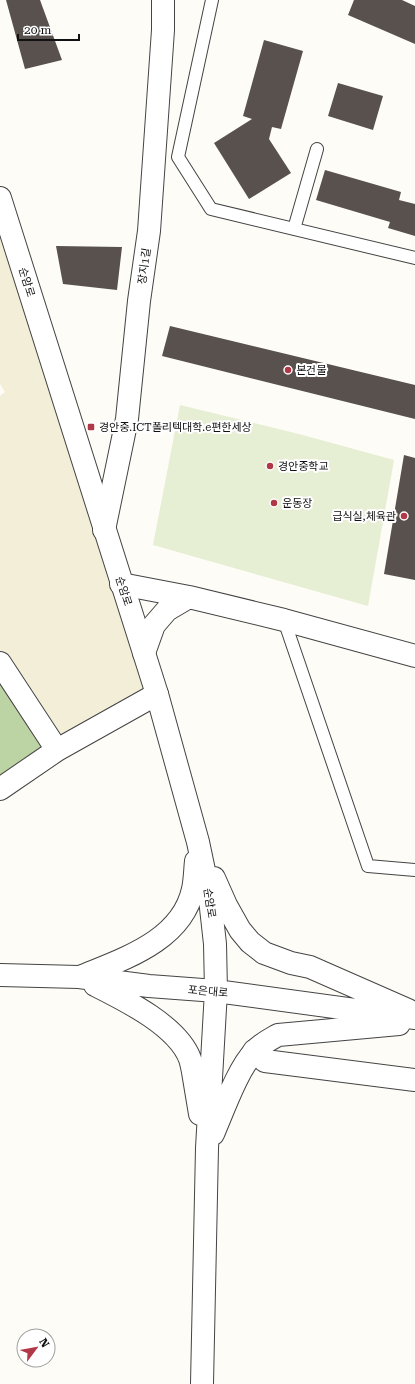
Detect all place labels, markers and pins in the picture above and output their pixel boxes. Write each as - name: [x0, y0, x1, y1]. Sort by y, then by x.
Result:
- place label: 본건물: [296, 364, 326, 377]
- marker: 본건물: [283, 365, 293, 375]
- place label: 경안중.ICT폴리텍대학.e편한세상: [99, 421, 252, 434]
- marker: 경안중.ICT폴리텍대학.e편한세상: [86, 422, 96, 432]
- place label: 경안중학교: [278, 460, 329, 473]
- marker: 경안중학교: [265, 461, 275, 471]
- place label: 운동장: [282, 497, 312, 510]
- marker: 운동장: [269, 498, 279, 508]
- place label: 급식실,체육관: [332, 510, 396, 523]
- marker: 급식실,체육관: [399, 511, 409, 521]

